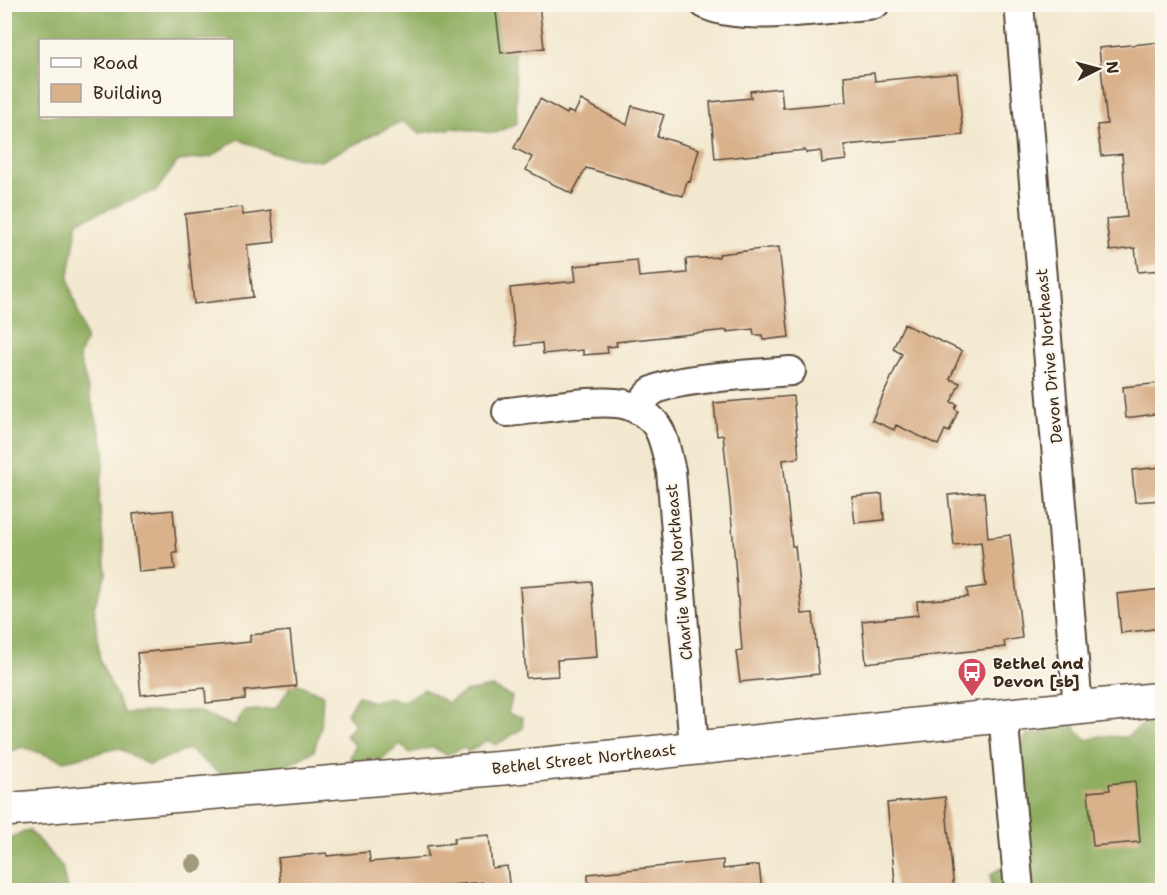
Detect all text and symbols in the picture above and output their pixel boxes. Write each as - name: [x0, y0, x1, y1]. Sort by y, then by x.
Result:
- legend: [39, 39, 234, 117]
- north arrow: [1068, 39, 1128, 99]
- text: Road: [93, 51, 138, 75]
- text: N: [1101, 60, 1124, 75]
- text: Building: [93, 81, 162, 105]
- street label: Devon Drive Northeast: [1031, 268, 1067, 444]
- street label: Charlie Way Northeast: [661, 483, 697, 661]
- place label: Bethel and Devon [sb]: [993, 653, 1084, 692]
- bus stop icon: Bethel and Devon [sb]: [956, 656, 988, 698]
- street label: Bethel Street Northeast: [491, 739, 677, 779]

